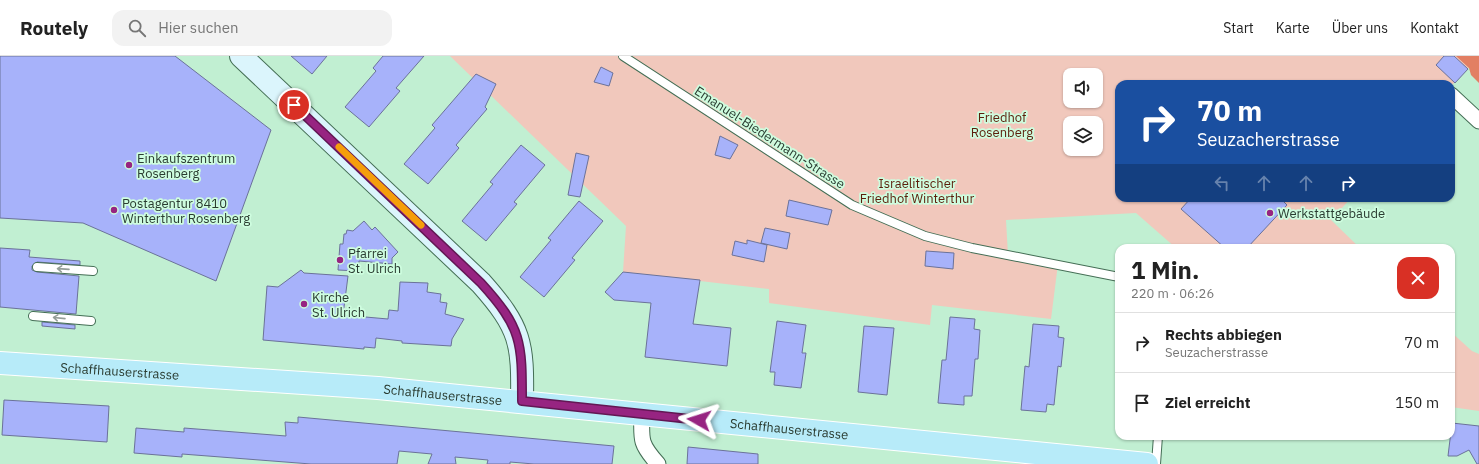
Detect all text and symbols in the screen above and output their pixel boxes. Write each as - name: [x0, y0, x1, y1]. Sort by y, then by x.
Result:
- search box: [112, 10, 392, 46]
- text: Routely: [20, 16, 88, 40]
- icon: search: [126, 17, 148, 39]
- text: Hier suchen: [158, 18, 239, 37]
- text: Start: [1223, 19, 1254, 37]
- text: Karte: [1276, 19, 1310, 37]
- text: Über uns: [1332, 19, 1388, 37]
- text: Kontakt: [1410, 19, 1459, 37]
- map controls: [1063, 68, 1103, 156]
- button: sound: [1063, 68, 1103, 108]
- street label: Emanuel-Biedermann-Strasse: [691, 82, 848, 193]
- pin: [277, 88, 311, 122]
- text: 70 m: [1197, 92, 1262, 129]
- icon: arrive: [283, 94, 305, 116]
- icon: right: [1131, 96, 1183, 148]
- park label: Friedhof Rosenberg: [971, 109, 1033, 141]
- button: layers: [1063, 116, 1103, 156]
- text: Seuzacherstrasse: [1197, 128, 1340, 151]
- place label: Einkaufszentrum Rosenberg: [137, 150, 235, 182]
- marker: Einkaufszentrum Rosenberg: [124, 160, 134, 170]
- icon: left: [1211, 172, 1233, 194]
- icon: ahead: [1253, 172, 1275, 194]
- icon: ahead: [1295, 172, 1317, 194]
- icon: right: [1337, 172, 1359, 194]
- park label: Israelitischer Friedhof Winterthur: [860, 175, 974, 207]
- place label: Postagentur 8410 Winterthur Rosenberg: [122, 195, 250, 227]
- marker: Postagentur 8410 Winterthur Rosenberg: [109, 205, 119, 215]
- place label: Werkstattgebäude: [1278, 205, 1385, 222]
- marker: Werkstattgebäude: [1265, 208, 1275, 218]
- place label: Pfarrei St. Ulrich: [348, 245, 401, 277]
- text: 1 Min.: [1131, 254, 1199, 286]
- marker: Pfarrei St. Ulrich: [335, 255, 345, 265]
- button: close: [1397, 257, 1439, 299]
- one-way arrow: [57, 265, 70, 272]
- text: 220 m · 06:26: [1131, 285, 1214, 302]
- place label: Kirche St. Ulrich: [312, 289, 365, 321]
- marker: Kirche St. Ulrich: [299, 299, 309, 309]
- one-way arrow: [53, 315, 66, 322]
- text: Rechts abbiegen: [1165, 325, 1282, 344]
- icon: right: [1131, 332, 1153, 354]
- text: 70 m: [1404, 333, 1439, 352]
- text: Seuzacherstrasse: [1165, 344, 1268, 361]
- street label: Schaffhauserstrasse: [60, 359, 180, 384]
- street label: Schaffhauserstrasse: [383, 381, 503, 409]
- icon: arrive: [1131, 392, 1153, 414]
- text: Ziel erreicht: [1165, 393, 1251, 412]
- text: 150 m: [1395, 393, 1439, 412]
- position arrow: [678, 399, 720, 441]
- street label: Schaffhauserstrasse: [729, 415, 849, 443]

